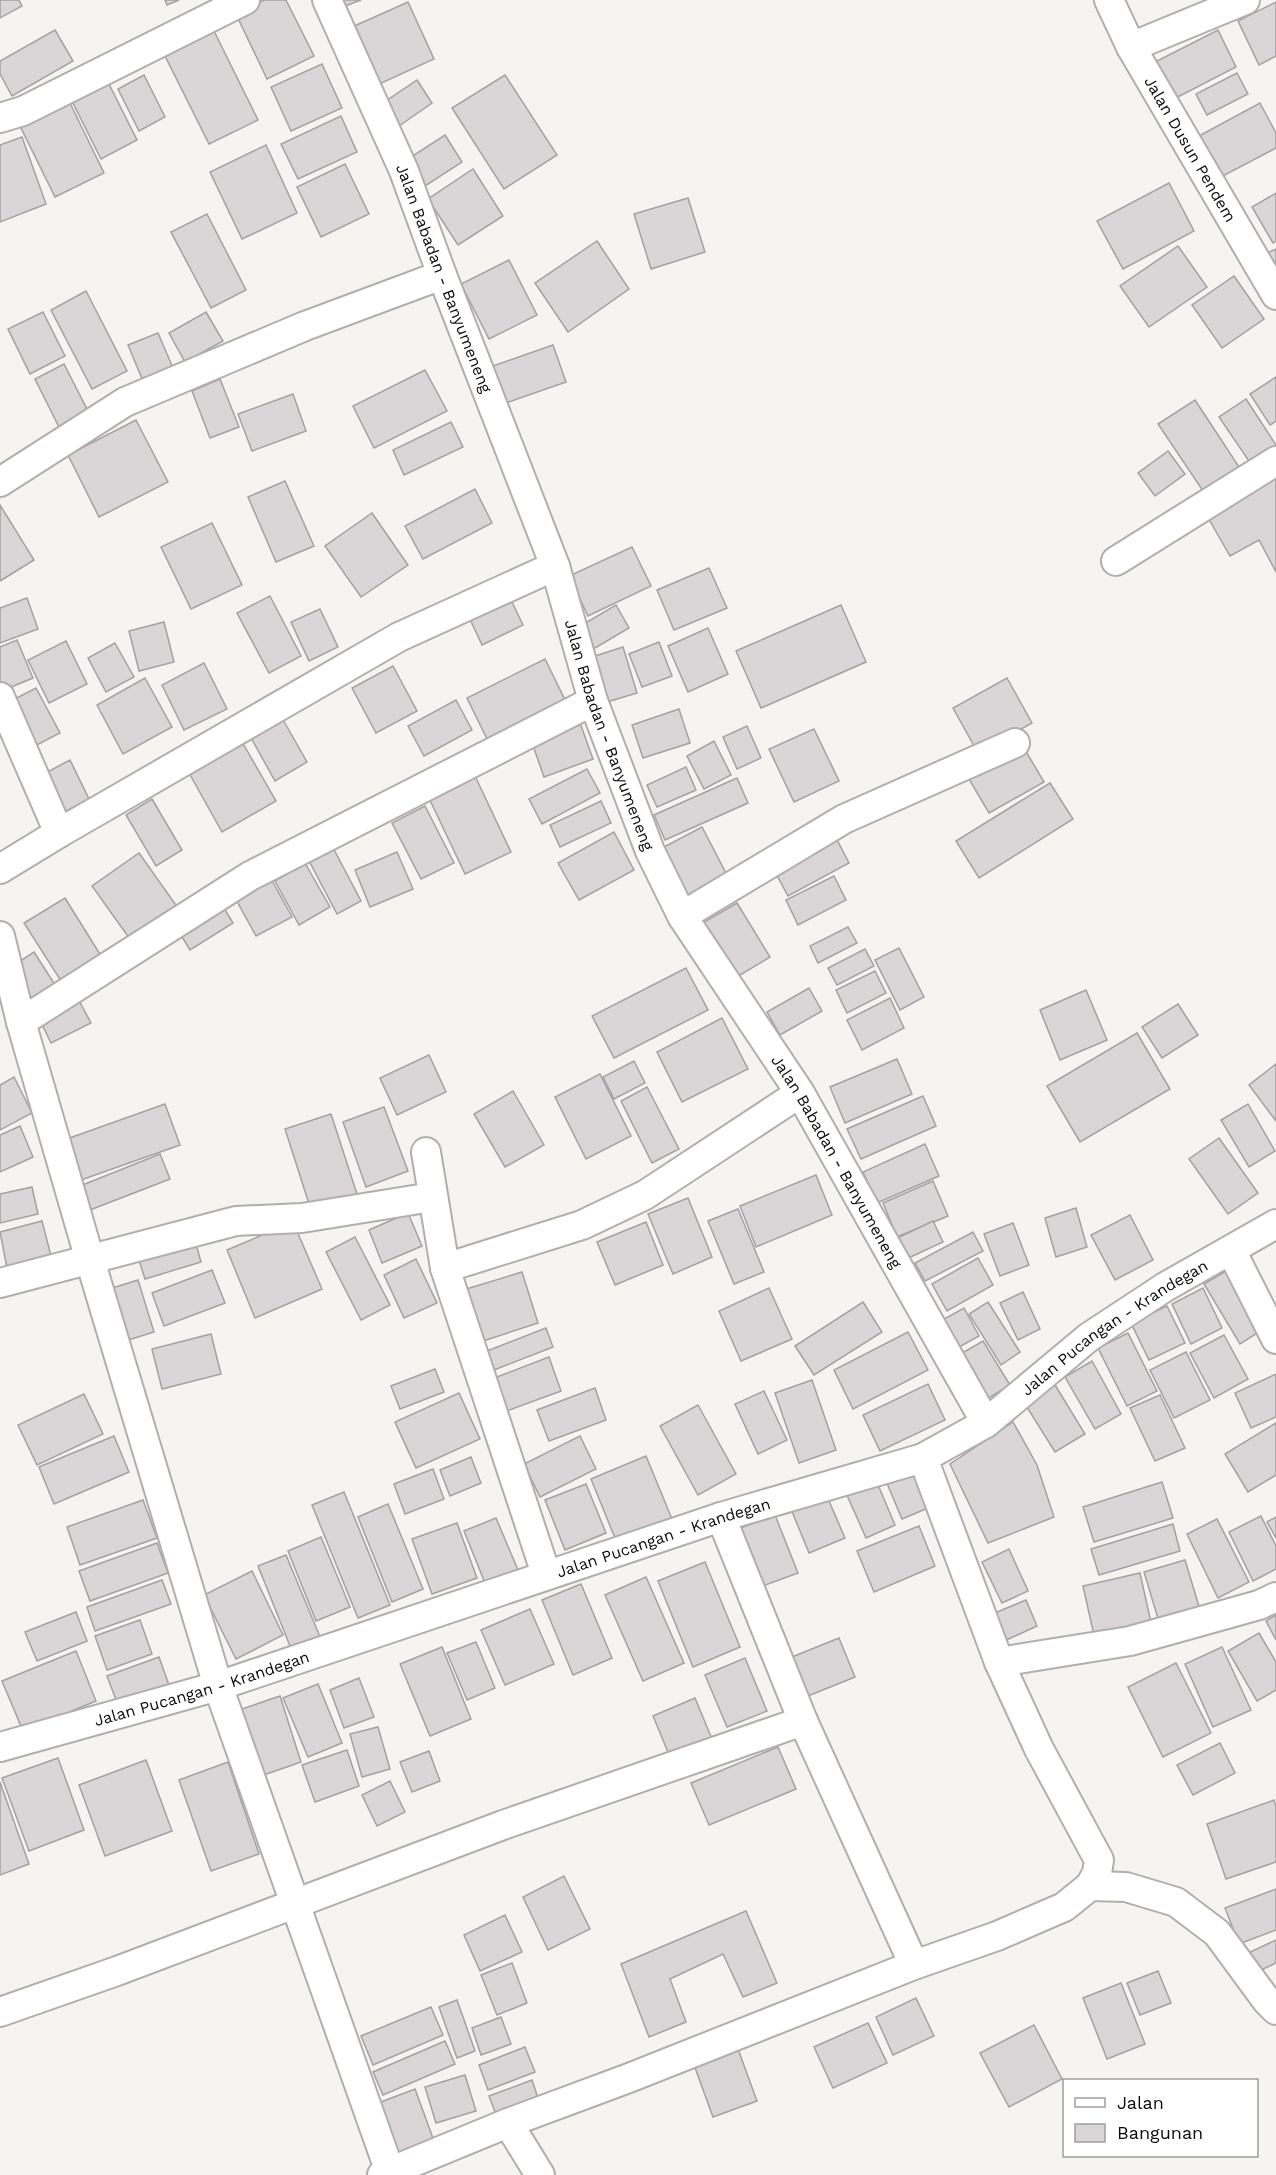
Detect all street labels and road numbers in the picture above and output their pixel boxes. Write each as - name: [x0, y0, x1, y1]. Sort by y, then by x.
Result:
- street label: Jalan Dusun Pendem: [1140, 73, 1240, 225]
- street label: Jalan Babadan - Banyumeneng: [392, 161, 496, 396]
- street label: Jalan Babadan - Banyumeneng: [561, 617, 658, 854]
- street label: Jalan Babadan - Banyumeneng: [767, 1051, 906, 1272]
- street label: Jalan Pucangan - Krandegan: [1017, 1256, 1211, 1400]
- street label: Jalan Pucangan - Krandegan: [554, 1494, 773, 1582]
- street label: Jalan Pucangan - Krandegan: [92, 1647, 312, 1730]

